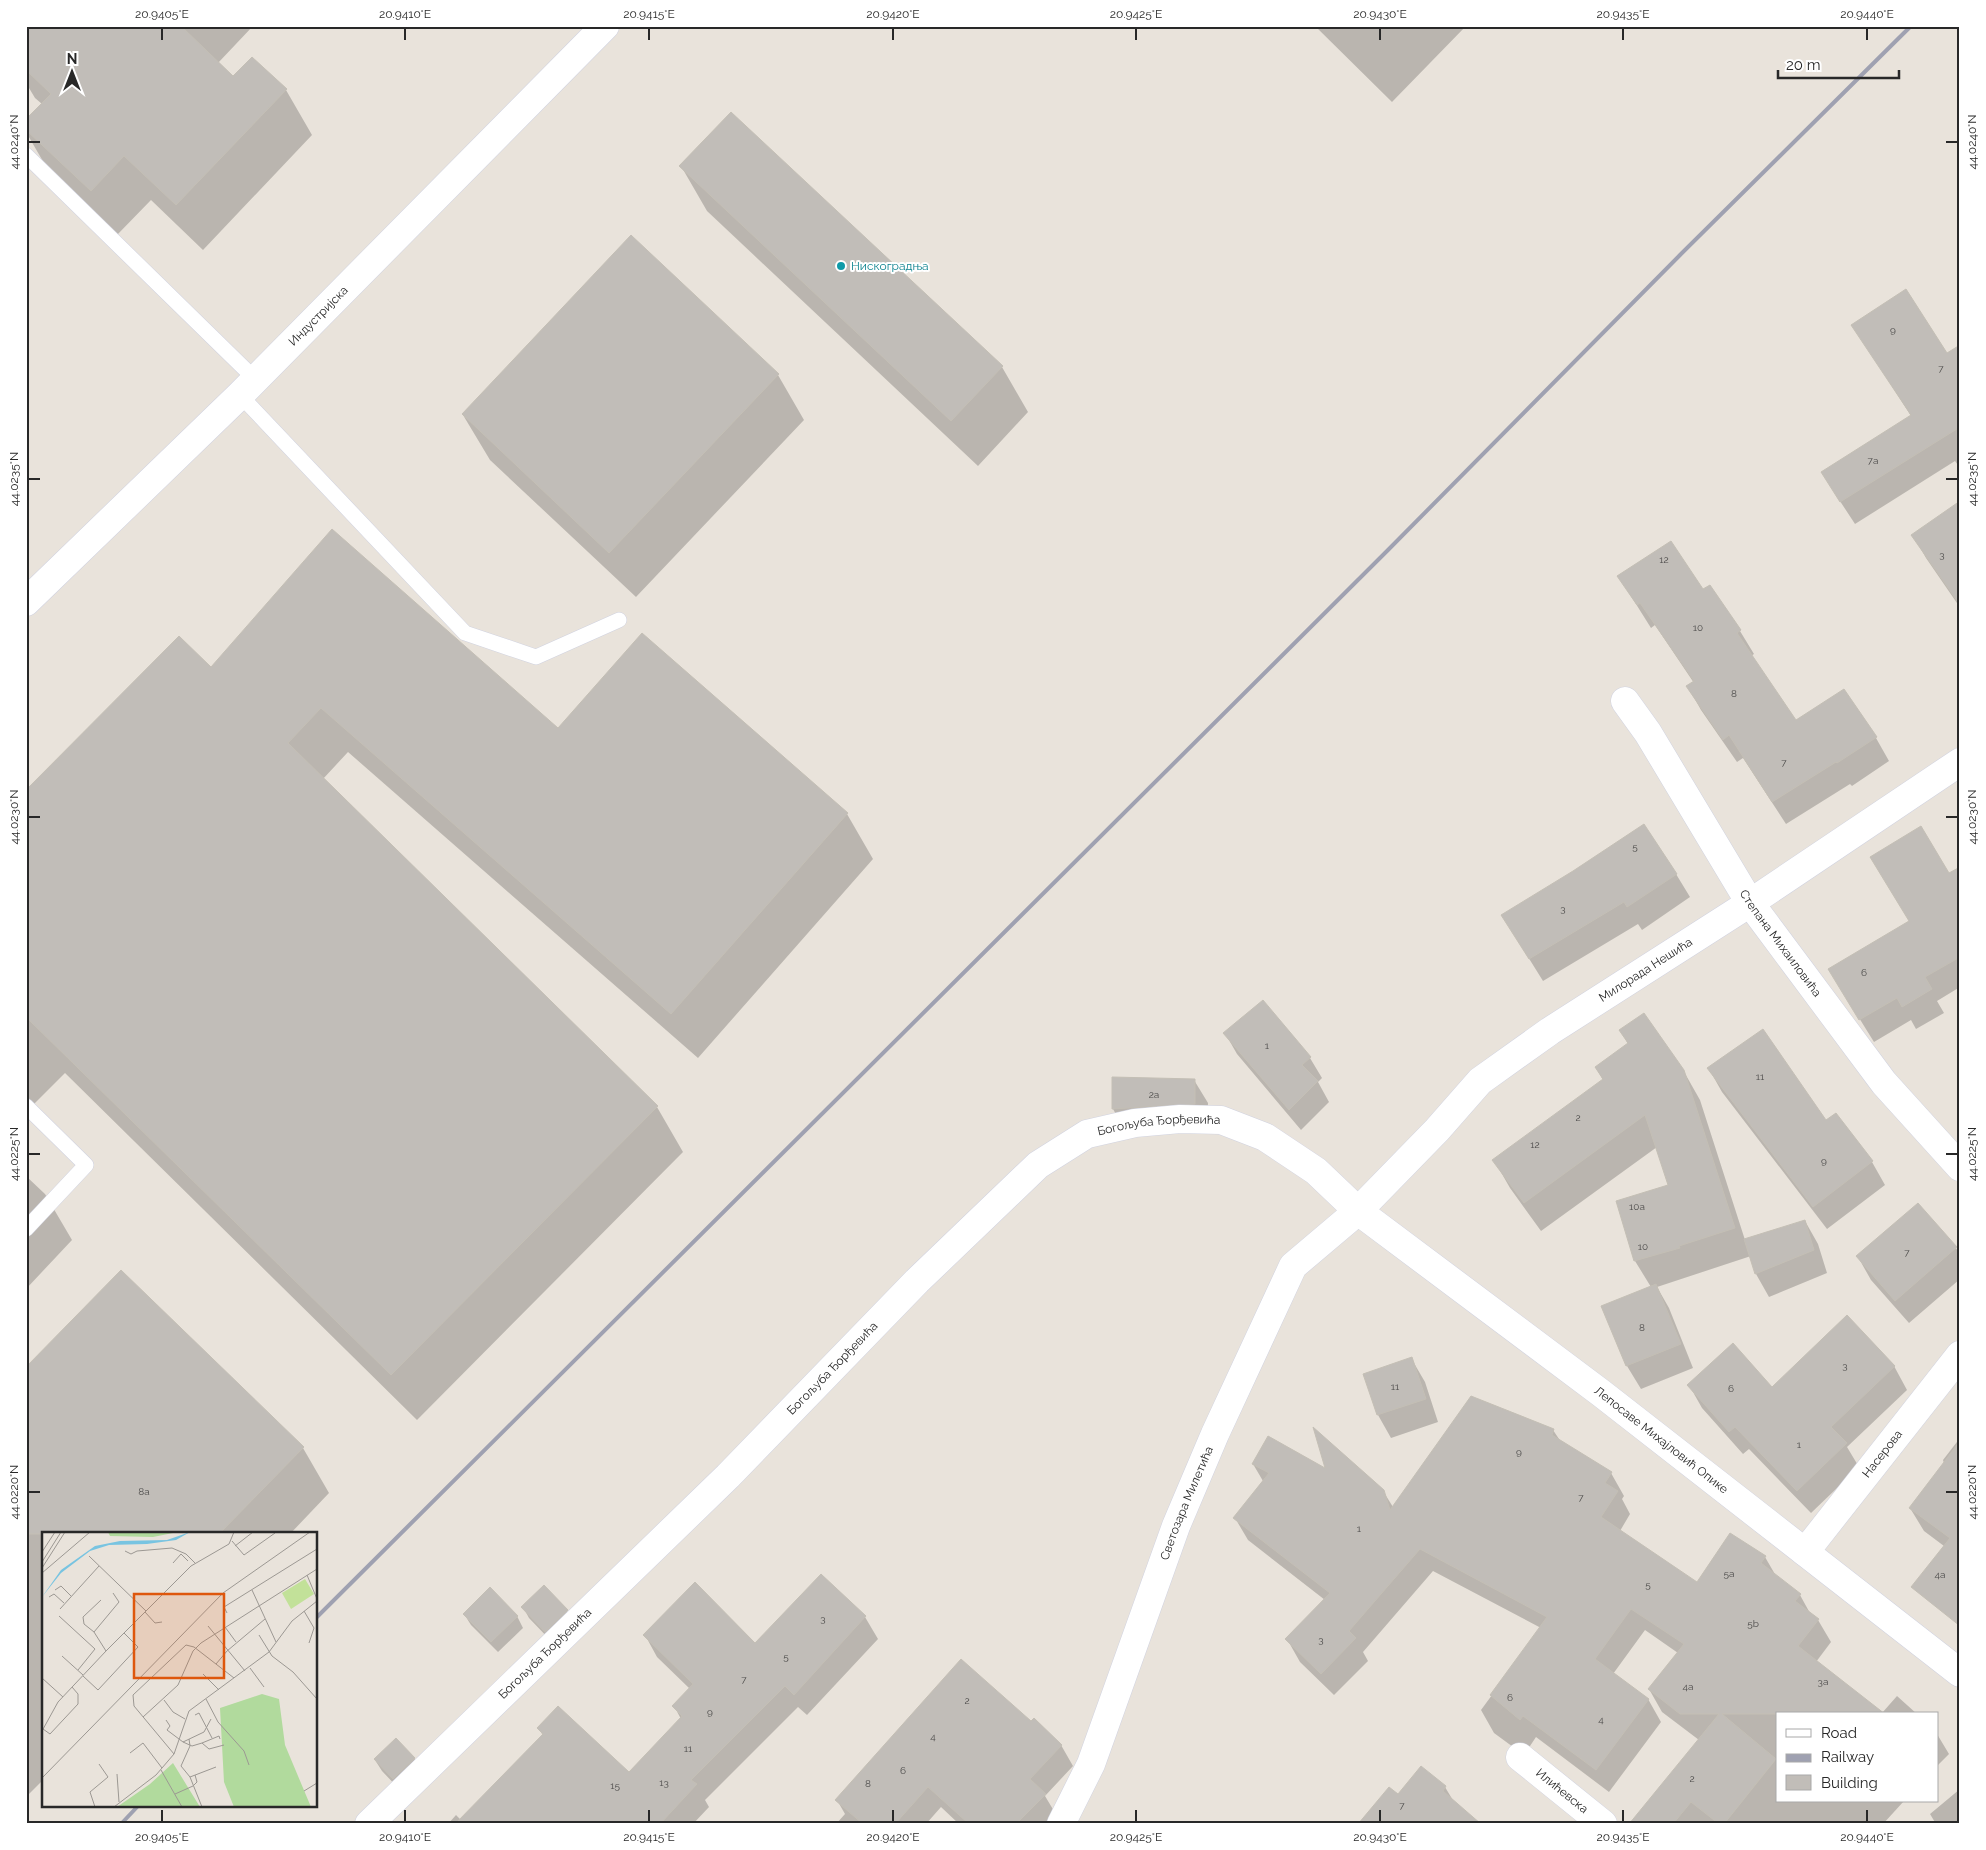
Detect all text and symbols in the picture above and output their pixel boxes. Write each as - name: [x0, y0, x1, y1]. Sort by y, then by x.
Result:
- text: 20.9405°E: [135, 7, 189, 21]
- text: 20.9410°E: [379, 7, 431, 21]
- text: 20.9415°E: [623, 7, 675, 21]
- text: 20.9420°E: [866, 7, 920, 21]
- text: 20.9425°E: [1110, 7, 1162, 21]
- text: 20.9430°E: [1353, 7, 1407, 21]
- text: 20.9435°E: [1597, 7, 1649, 21]
- text: 20.9440°E: [1840, 7, 1894, 21]
- north arrow: [48, 48, 98, 98]
- scale bar: [1778, 48, 1900, 80]
- text: N: [67, 51, 77, 67]
- text: 20 m: [1786, 56, 1821, 74]
- text: 44.0240°N: [7, 114, 21, 170]
- text: 44.0240°N: [1965, 114, 1979, 170]
- place label: Нискоградња: [851, 259, 929, 273]
- marker: Нискоградња: [835, 260, 847, 272]
- street label: Индустријска: [286, 283, 351, 349]
- house number: 9: [1890, 324, 1896, 335]
- house number: 7: [1938, 363, 1944, 374]
- text: 44.0235°N: [7, 452, 21, 506]
- text: 44.0235°N: [1965, 452, 1979, 506]
- house number: 7a: [1868, 455, 1878, 466]
- house number: 3: [1939, 549, 1945, 560]
- house number: 12: [1659, 554, 1669, 565]
- house number: 10: [1693, 622, 1703, 633]
- house number: 8: [1731, 688, 1737, 699]
- house number: 7: [1781, 757, 1787, 768]
- text: 44.0230°N: [7, 790, 21, 844]
- text: 44.0230°N: [1965, 790, 1979, 844]
- house number: 5: [1632, 841, 1638, 852]
- street label: Степана Михаиловића: [1737, 887, 1824, 999]
- house number: 3: [1560, 903, 1566, 914]
- street label: Милорада Нешића: [1596, 935, 1695, 1005]
- house number: 6: [1861, 967, 1867, 978]
- house number: 1: [1265, 1040, 1270, 1051]
- house number: 11: [1756, 1071, 1765, 1082]
- house number: 2a: [1149, 1089, 1159, 1100]
- street label: Богољуба Ђорђевића: [1096, 1112, 1221, 1138]
- house number: 2: [1575, 1112, 1581, 1123]
- text: 44.0225°N: [7, 1127, 21, 1181]
- text: 44.0225°N: [1965, 1127, 1979, 1181]
- house number: 12: [1530, 1139, 1540, 1150]
- house number: 9: [1821, 1155, 1827, 1166]
- house number: 10a: [1629, 1201, 1645, 1212]
- house number: 10: [1638, 1241, 1648, 1252]
- house number: 7: [1904, 1247, 1910, 1258]
- street label: Богољуба Ђорђевића: [784, 1319, 881, 1418]
- house number: 8: [1639, 1322, 1645, 1333]
- house number: 3: [1842, 1360, 1848, 1371]
- house number: 11: [1391, 1381, 1400, 1392]
- street label: Лепосаве Михајловић Опике: [1592, 1383, 1731, 1496]
- house number: 6: [1728, 1383, 1734, 1394]
- street label: Насерова: [1859, 1427, 1905, 1480]
- house number: 1: [1797, 1439, 1802, 1450]
- street label: Светозара Милетића: [1157, 1444, 1216, 1562]
- house number: 9: [1516, 1446, 1522, 1457]
- text: 44.0220°N: [7, 1465, 21, 1519]
- text: 44.0220°N: [1965, 1465, 1979, 1519]
- house number: 8a: [138, 1486, 150, 1497]
- house number: 7: [1578, 1492, 1584, 1503]
- house number: 1: [1357, 1523, 1362, 1534]
- inset map: [42, 1532, 318, 1808]
- house number: 5a: [1724, 1568, 1734, 1579]
- house number: 4a: [1935, 1569, 1945, 1580]
- house number: 5: [1645, 1579, 1651, 1590]
- street label: Богољуба Ђорђевића: [496, 1605, 594, 1702]
- house number: 3: [820, 1613, 826, 1624]
- house number: 5b: [1747, 1618, 1759, 1629]
- house number: 3: [1318, 1634, 1324, 1645]
- house number: 5: [783, 1651, 789, 1662]
- house number: 7: [741, 1674, 747, 1685]
- house number: 3a: [1818, 1676, 1828, 1687]
- house number: 4a: [1683, 1681, 1693, 1692]
- house number: 6: [1507, 1692, 1513, 1703]
- house number: 2: [964, 1695, 970, 1706]
- house number: 9: [707, 1706, 713, 1717]
- legend: [1776, 1712, 1938, 1802]
- house number: 4: [1598, 1714, 1604, 1725]
- text: Road: [1821, 1724, 1857, 1742]
- house number: 4: [930, 1731, 936, 1742]
- house number: 11: [684, 1743, 693, 1754]
- text: Railway: [1821, 1748, 1874, 1766]
- house number: 6: [900, 1765, 906, 1776]
- street label: Илићевска: [1533, 1766, 1591, 1816]
- house number: 2: [1689, 1773, 1695, 1784]
- text: Building: [1821, 1774, 1878, 1792]
- house number: 13: [659, 1777, 669, 1788]
- house number: 8: [865, 1778, 871, 1789]
- house number: 15: [610, 1780, 620, 1791]
- house number: 7: [1399, 1800, 1405, 1811]
- text: 20.9405°E: [135, 1830, 189, 1844]
- text: 20.9410°E: [379, 1830, 431, 1844]
- text: 20.9415°E: [623, 1830, 675, 1844]
- text: 20.9420°E: [866, 1830, 920, 1844]
- text: 20.9425°E: [1110, 1830, 1162, 1844]
- text: 20.9430°E: [1353, 1830, 1407, 1844]
- text: 20.9435°E: [1597, 1830, 1649, 1844]
- text: 20.9440°E: [1840, 1830, 1894, 1844]

